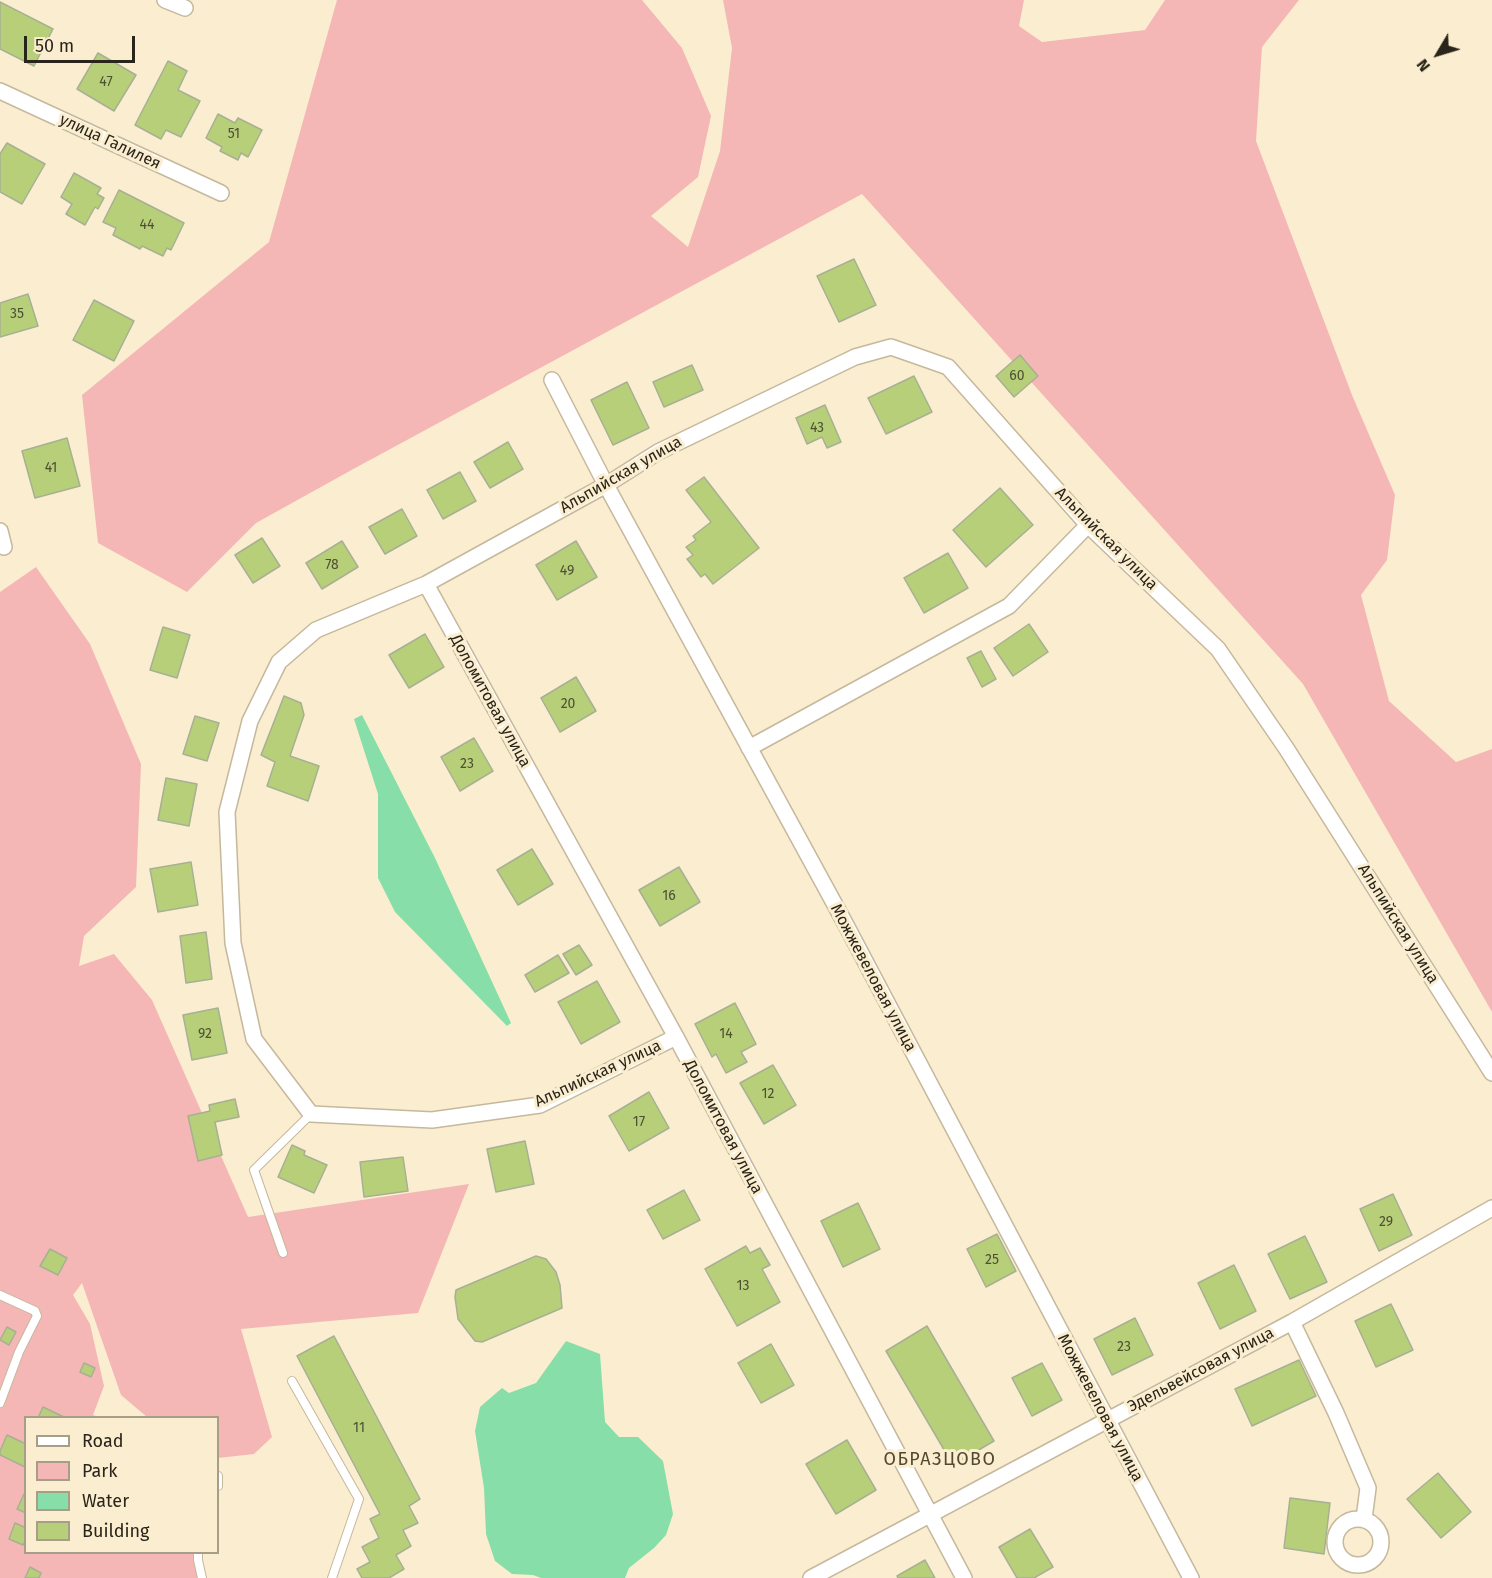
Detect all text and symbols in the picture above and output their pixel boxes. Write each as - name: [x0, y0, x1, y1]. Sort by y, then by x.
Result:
- scale bar: [27, 24, 138, 62]
- north arrow: [1408, 24, 1468, 84]
- text: 50 m: [35, 35, 74, 57]
- text: N: [1413, 55, 1434, 75]
- house number: 47: [99, 74, 113, 90]
- street label: улица Галилея: [56, 110, 164, 174]
- house number: 51: [228, 126, 240, 142]
- house number: 44: [140, 217, 154, 233]
- house number: 35: [10, 306, 24, 322]
- house number: 60: [1009, 368, 1025, 384]
- house number: 43: [810, 420, 824, 436]
- street label: Альпийская улица: [557, 432, 685, 518]
- house number: 41: [45, 460, 57, 476]
- street label: Альпийская улица: [1051, 484, 1161, 594]
- house number: 78: [325, 557, 339, 573]
- house number: 49: [560, 563, 574, 579]
- street label: Доломитовая улица: [445, 631, 535, 771]
- house number: 20: [561, 696, 575, 712]
- house number: 23: [460, 756, 474, 772]
- street label: Альпийская улица: [1353, 861, 1443, 987]
- house number: 16: [662, 888, 676, 904]
- street label: Можжевеловая улица: [826, 901, 920, 1055]
- house number: 92: [198, 1026, 212, 1042]
- house number: 14: [719, 1026, 733, 1042]
- street label: Альпийская улица: [532, 1036, 664, 1112]
- street label: Доломитовая улица: [679, 1057, 767, 1197]
- house number: 12: [762, 1086, 774, 1102]
- house number: 17: [633, 1114, 645, 1130]
- house number: 29: [1379, 1214, 1393, 1230]
- house number: 25: [985, 1252, 999, 1268]
- house number: 13: [736, 1278, 750, 1294]
- street label: Эдельвейсовая улица: [1125, 1323, 1277, 1417]
- street label: Можжевеловая улица: [1053, 1331, 1147, 1485]
- house number: 23: [1117, 1339, 1131, 1355]
- legend: [24, 1416, 219, 1554]
- house number: 11: [353, 1420, 365, 1436]
- text: Road: [82, 1430, 124, 1452]
- district label: ОБРАЗЦОВО: [883, 1449, 997, 1471]
- text: Park: [82, 1460, 117, 1482]
- text: Water: [82, 1490, 129, 1512]
- text: Building: [82, 1520, 149, 1542]

